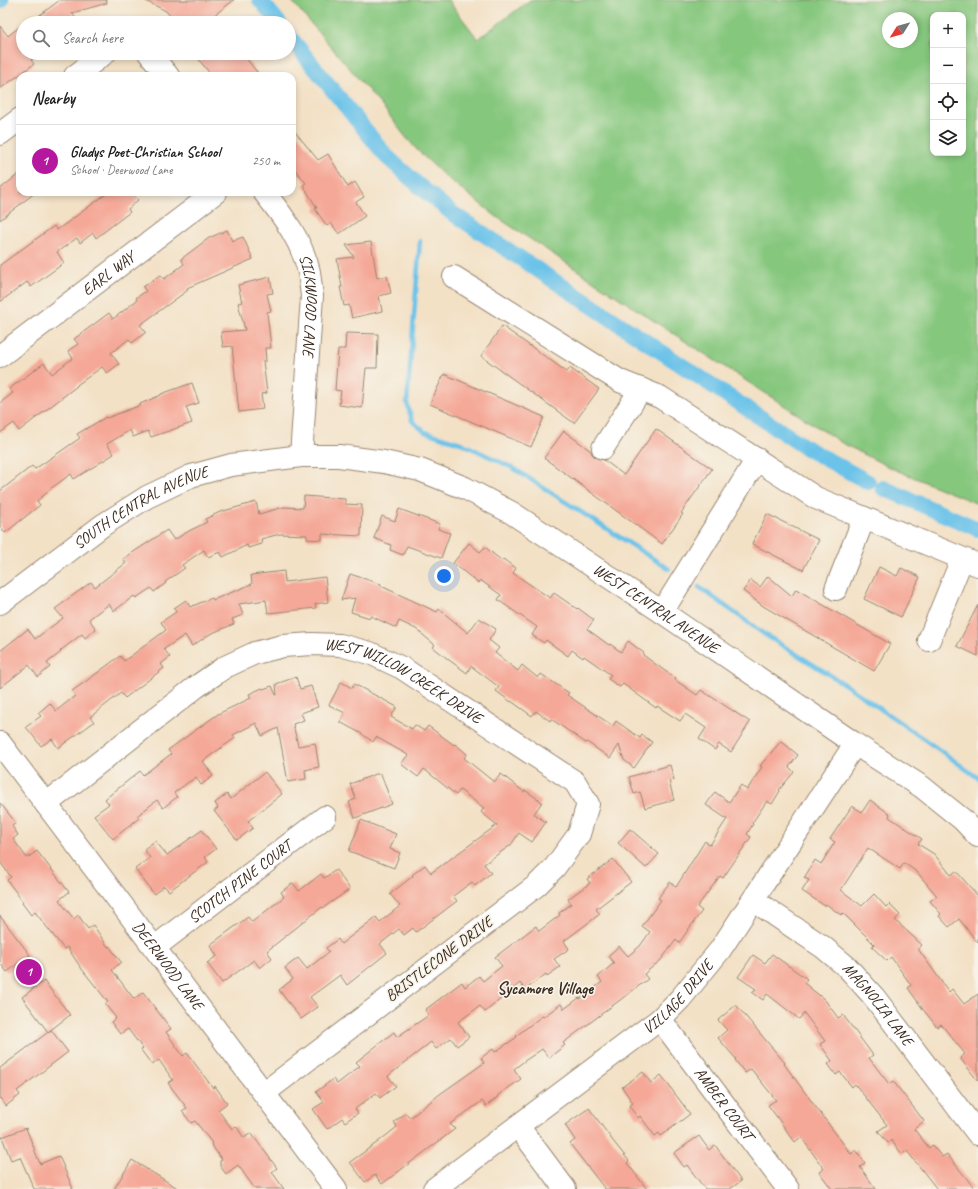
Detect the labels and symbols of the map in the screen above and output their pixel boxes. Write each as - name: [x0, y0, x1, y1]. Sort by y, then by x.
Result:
- north arrow: [882, 12, 918, 48]
- street label: EARL WAY: [78, 246, 141, 300]
- street label: SILKWOOD LANE: [294, 252, 322, 359]
- street label: SOUTH CENTRAL AVENUE: [69, 461, 212, 554]
- street label: WEST CENTRAL AVENUE: [589, 559, 725, 659]
- your location: [434, 566, 454, 586]
- street label: WEST WILLOW CREEK DRIVE: [324, 634, 488, 729]
- street label: SCOTCH PINE COURT: [184, 834, 299, 928]
- street label: BRISTLECONE DRIVE: [381, 911, 499, 1006]
- street label: DEERWOOD LANE: [128, 918, 209, 1016]
- street label: VILLAGE DRIVE: [639, 954, 719, 1039]
- pin: 1: [16, 957, 42, 987]
- street label: MAGNOLIA LANE: [838, 959, 919, 1052]
- district label: Sycamore Village: [497, 978, 594, 999]
- street label: AMBER COURT: [690, 1063, 761, 1148]

